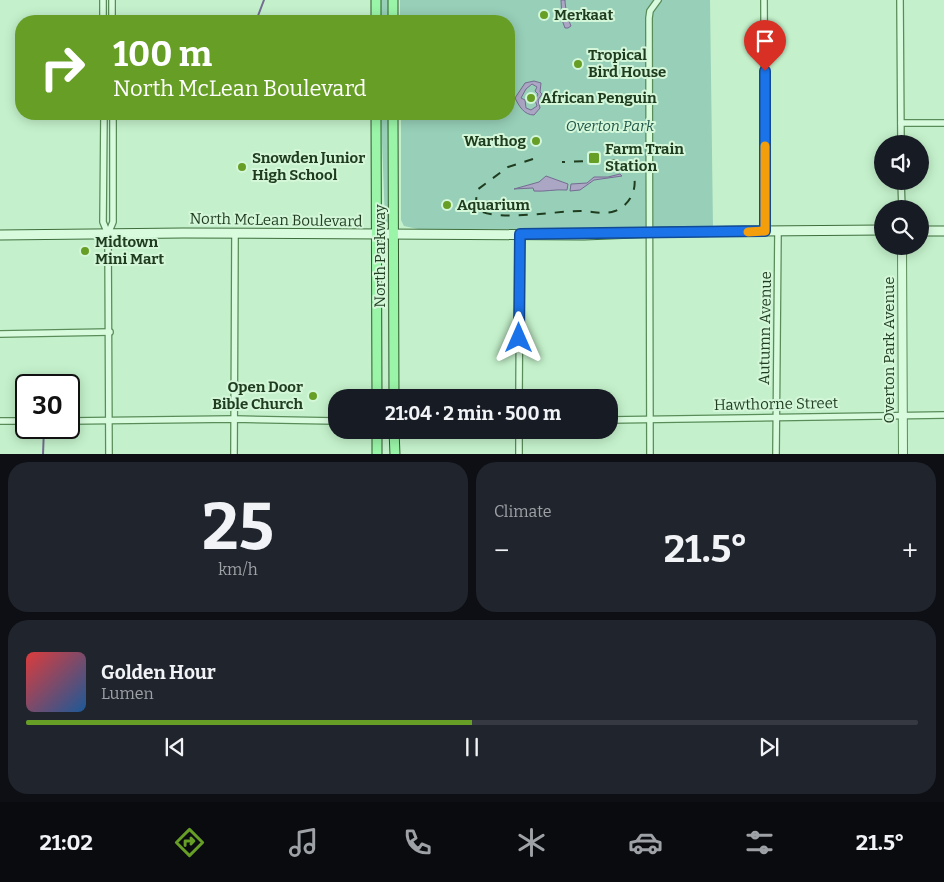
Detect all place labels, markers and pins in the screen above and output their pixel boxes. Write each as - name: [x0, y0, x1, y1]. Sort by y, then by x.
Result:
- place label: Merkaat: [554, 6, 613, 24]
- marker: Merkaat: [538, 9, 550, 21]
- pin: [744, 20, 786, 71]
- place label: Tropical Bird House: [588, 46, 666, 81]
- marker: Tropical Bird House: [572, 58, 584, 70]
- place label: African Penguin: [541, 89, 657, 107]
- marker: African Penguin: [525, 92, 537, 104]
- place label: Warthog: [464, 132, 526, 150]
- marker: Warthog: [530, 135, 542, 147]
- place label: Farm Train Station: [605, 140, 684, 175]
- place label: Snowden Junior High School: [252, 149, 365, 184]
- marker: Farm Train Station: [587, 151, 601, 165]
- marker: Snowden Junior High School: [236, 161, 248, 173]
- place label: Aquarium: [457, 196, 530, 214]
- marker: Aquarium: [441, 199, 453, 211]
- place label: Midtown Mini Mart: [95, 233, 164, 268]
- marker: Midtown Mini Mart: [79, 245, 91, 257]
- place label: Open Door Bible Church: [212, 378, 304, 413]
- marker: Open Door Bible Church: [307, 390, 319, 402]

